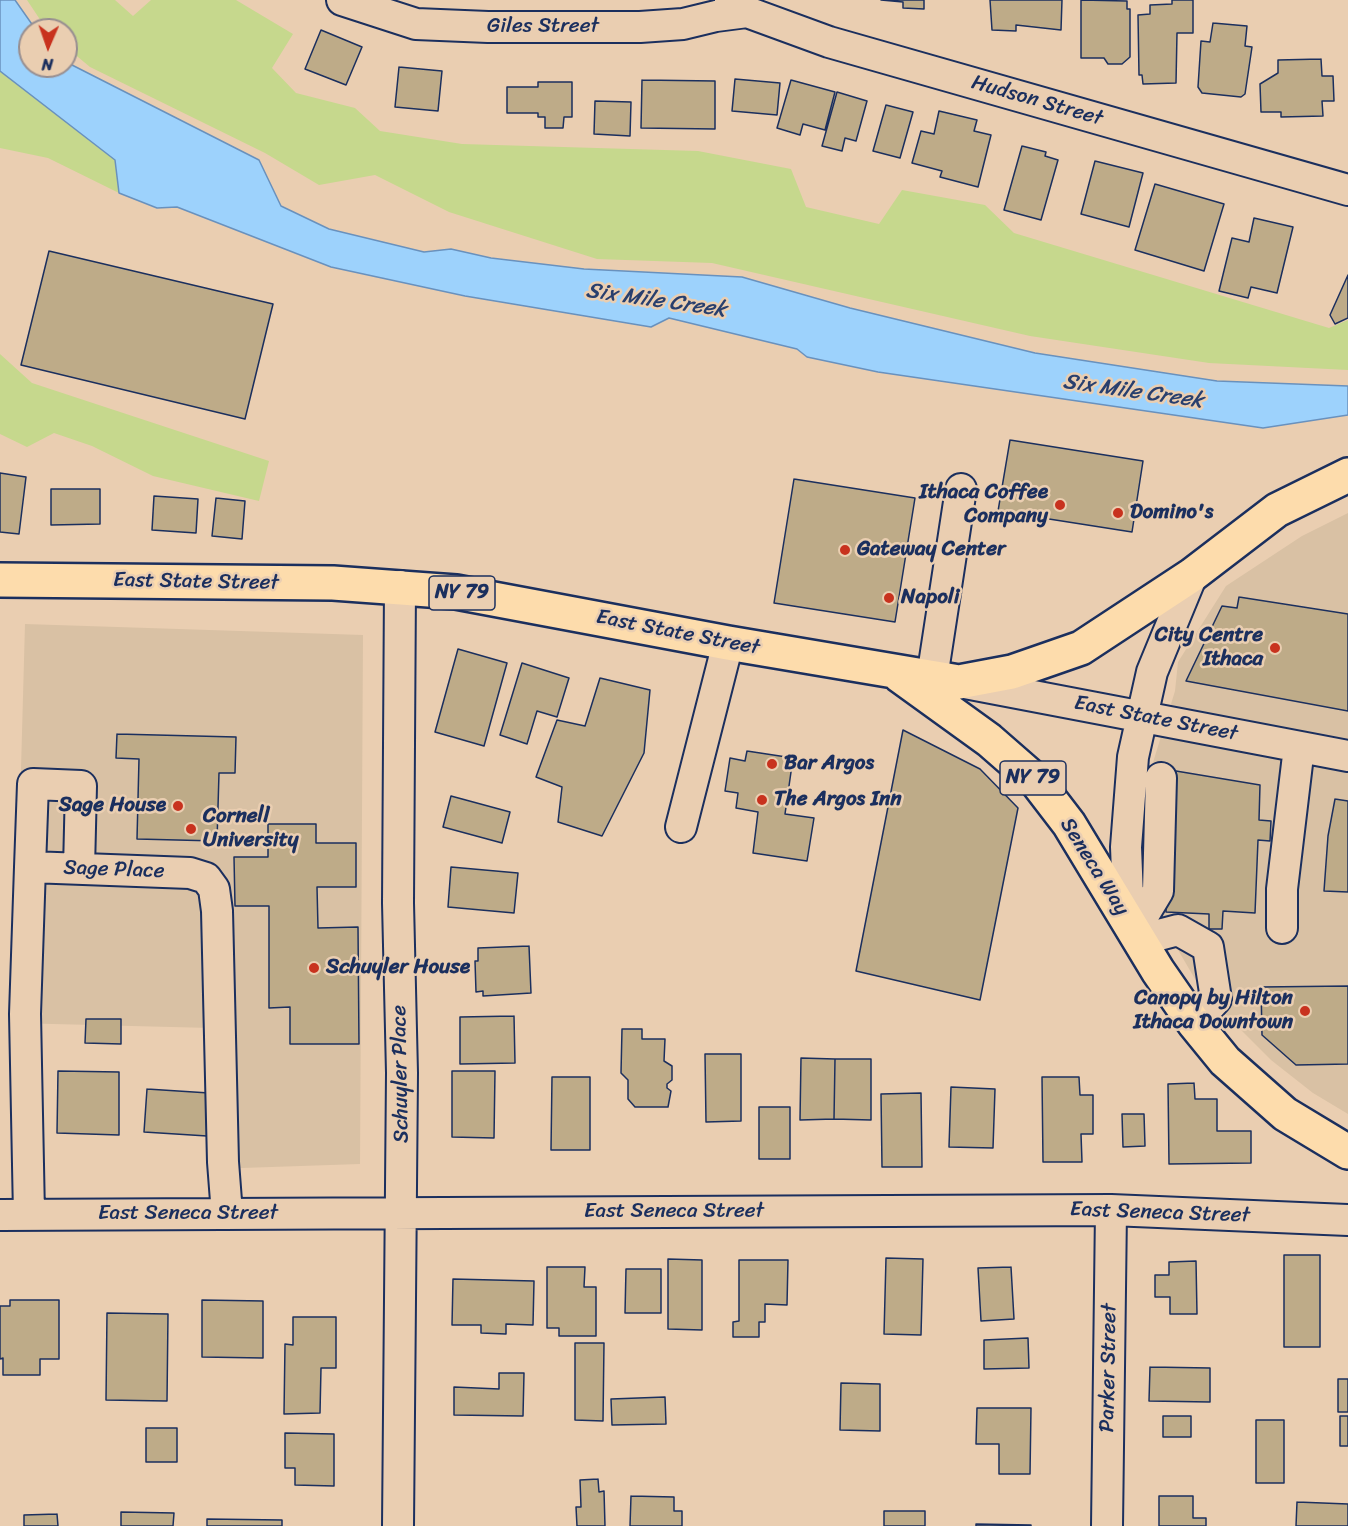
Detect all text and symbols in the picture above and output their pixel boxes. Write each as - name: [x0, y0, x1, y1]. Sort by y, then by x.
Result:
- street label: Giles Street: [487, 14, 599, 40]
- north arrow: [18, 18, 78, 78]
- text: N: [41, 50, 53, 79]
- street label: Hudson Street: [968, 70, 1106, 132]
- water label: Six Mile Creek: [584, 278, 728, 324]
- water label: Six Mile Creek: [1061, 369, 1205, 415]
- place label: Ithaca Coffee Company: [919, 480, 1048, 530]
- marker: Ithaca Coffee Company: [1053, 498, 1067, 512]
- place label: Domino's: [1130, 500, 1213, 526]
- marker: Domino's: [1111, 506, 1125, 520]
- place label: Gateway Center: [857, 537, 1006, 563]
- marker: Gateway Center: [838, 543, 852, 557]
- street label: East State Street: [113, 568, 279, 596]
- road number: NY 79: [429, 576, 495, 610]
- place label: Napoli: [901, 585, 960, 611]
- marker: Napoli: [882, 591, 896, 605]
- street label: East State Street: [594, 605, 762, 661]
- place label: City Centre Ithaca: [1155, 623, 1263, 673]
- marker: City Centre Ithaca: [1268, 641, 1282, 655]
- street label: East State Street: [1072, 691, 1240, 747]
- place label: Bar Argos: [784, 751, 874, 777]
- marker: Bar Argos: [765, 757, 779, 771]
- road number: NY 79: [1000, 761, 1066, 795]
- place label: The Argos Inn: [774, 787, 902, 813]
- place label: Sage House: [59, 793, 166, 819]
- marker: The Argos Inn: [755, 793, 769, 807]
- marker: Sage House: [171, 799, 185, 813]
- place label: Cornell University: [203, 804, 299, 854]
- street label: Seneca Way: [1054, 814, 1134, 920]
- marker: Cornell University: [184, 822, 198, 836]
- street label: Sage Place: [63, 856, 165, 884]
- place label: Schuyler House: [326, 955, 470, 981]
- marker: Schuyler House: [307, 961, 321, 975]
- place label: Canopy by Hilton Ithaca Downtown: [1133, 986, 1293, 1036]
- marker: Canopy by Hilton Ithaca Downtown: [1298, 1004, 1312, 1018]
- street label: Schuyler Place: [387, 1005, 415, 1143]
- street label: East Seneca Street: [1070, 1197, 1250, 1229]
- street label: East Seneca Street: [584, 1199, 764, 1225]
- street label: East Seneca Street: [98, 1201, 278, 1227]
- street label: Parker Street: [1095, 1303, 1123, 1433]

